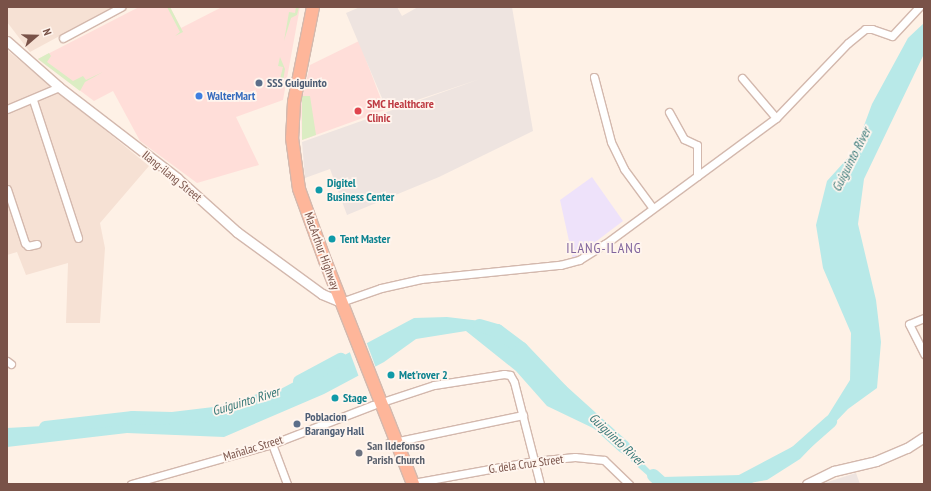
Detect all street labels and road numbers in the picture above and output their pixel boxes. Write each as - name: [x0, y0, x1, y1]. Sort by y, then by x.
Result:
- street label: Ilang-ilang Street: [139, 148, 205, 204]
- street label: MacArthur Highway: [301, 210, 343, 292]
- street label: Mañalac Street: [221, 432, 285, 464]
- street label: G. dela Cruz Street: [487, 452, 565, 476]

